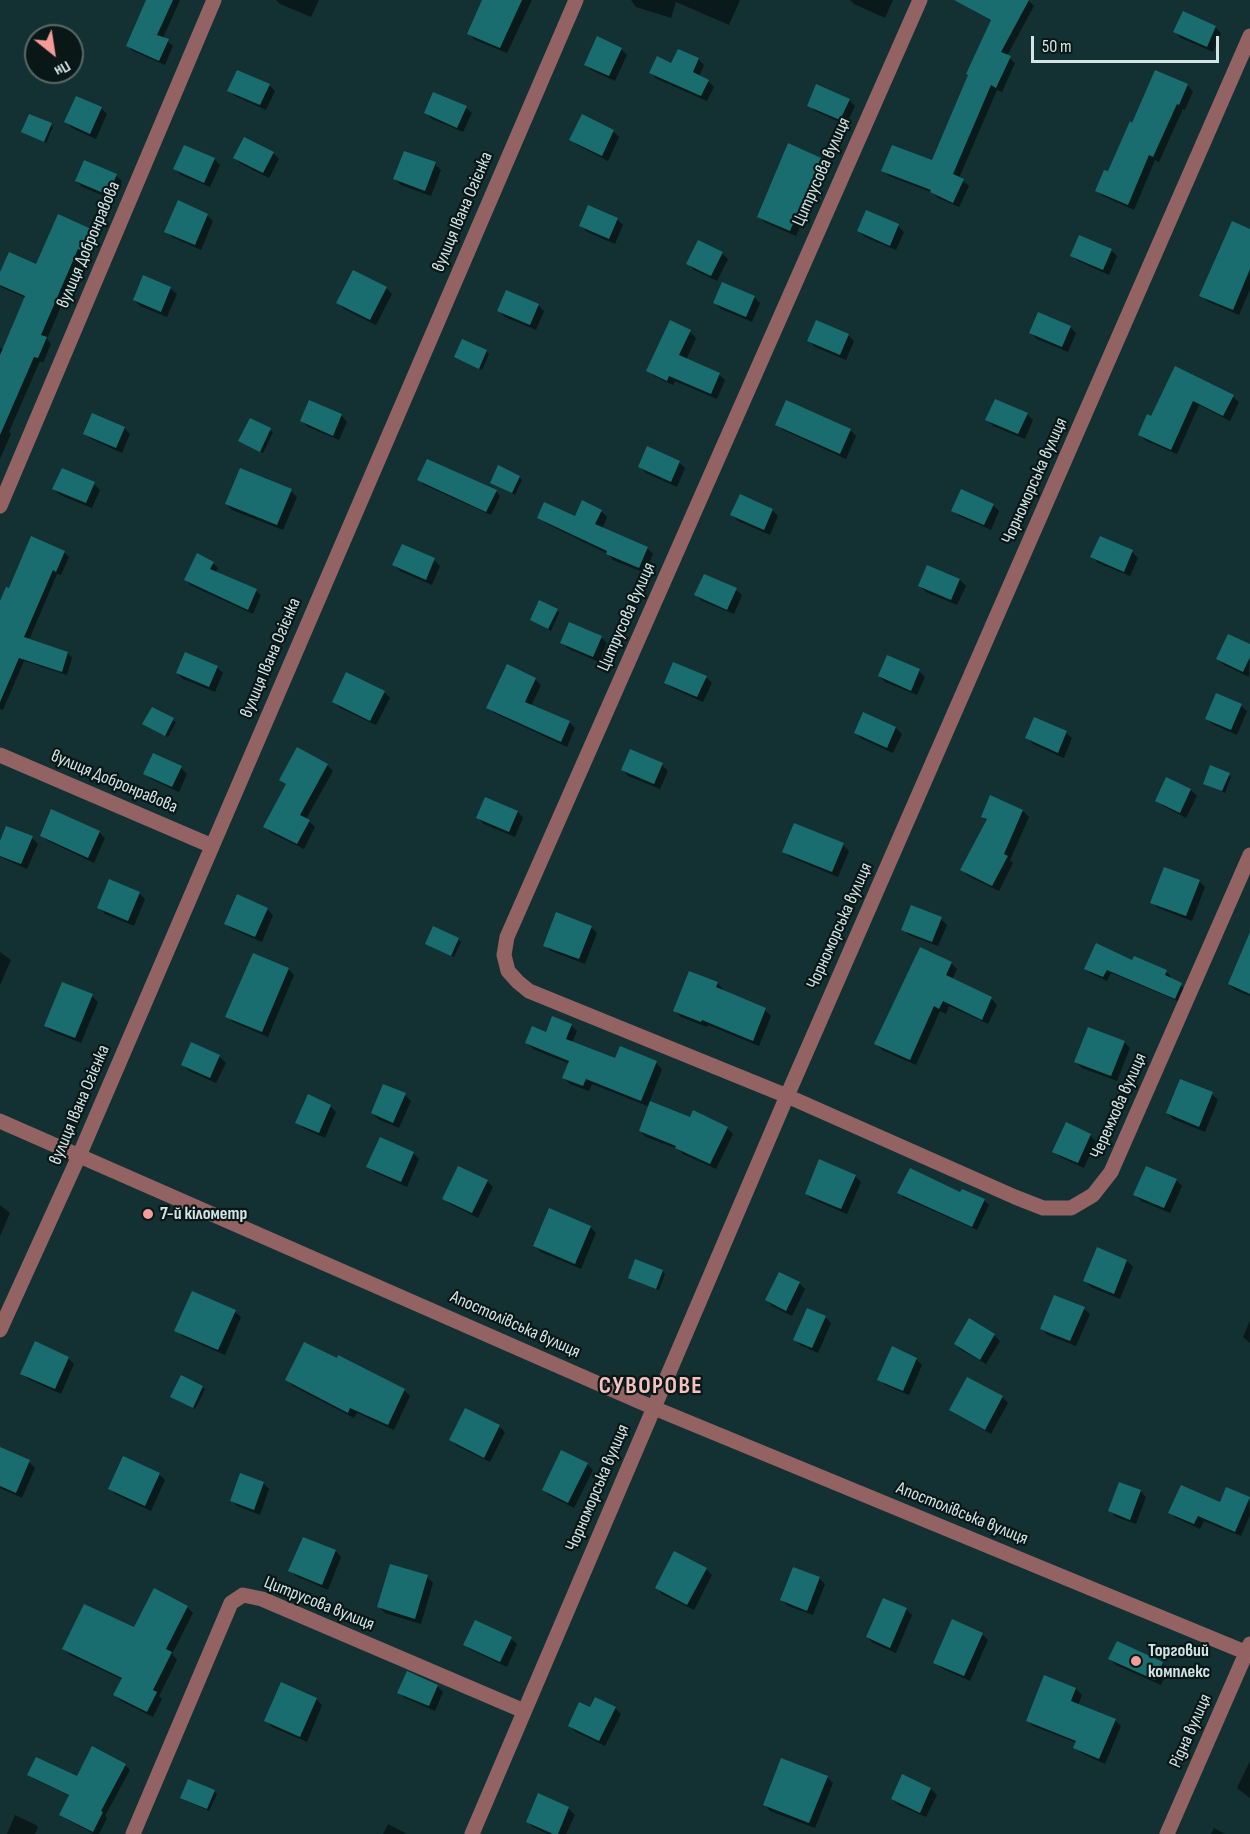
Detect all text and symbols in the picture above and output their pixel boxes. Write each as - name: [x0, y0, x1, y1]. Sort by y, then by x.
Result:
- north arrow: [24, 24, 84, 84]
- scale bar: [1034, 24, 1222, 62]
- text: 50 m: [1042, 36, 1072, 57]
- text: Пн: [51, 56, 74, 80]
- street label: Цитрусова вулиця: [788, 114, 856, 230]
- street label: вулиця Івана Огієнка: [428, 149, 498, 275]
- street label: вулиця Добронравова: [53, 178, 125, 312]
- street label: Чорноморська вулиця: [997, 414, 1073, 548]
- street label: Цитрусова вулиця: [593, 559, 661, 675]
- street label: вулиця Івана Огієнка: [236, 595, 306, 721]
- street label: вулиця Добронравова: [47, 746, 181, 818]
- street label: Чорноморська вулиця: [802, 859, 878, 993]
- street label: вулиця Івана Огієнка: [45, 1042, 115, 1168]
- street label: Черемхова вулиця: [1086, 1050, 1152, 1162]
- place label: 7-й кілометр: [160, 1203, 247, 1225]
- marker: 7-й кілометр: [141, 1207, 155, 1221]
- street label: Апостолівська вулиця: [447, 1287, 583, 1363]
- district label: СУВОРОВЕ: [599, 1373, 703, 1401]
- street label: Чорноморська вулиця: [561, 1421, 635, 1555]
- street label: Апостолівська вулиця: [893, 1478, 1031, 1550]
- street label: Цитрусова вулиця: [261, 1572, 377, 1636]
- place label: Торговий комплекс: [1148, 1640, 1210, 1682]
- marker: Торговий комплекс: [1129, 1654, 1143, 1668]
- street label: Рідна вулиця: [1165, 1691, 1217, 1771]

